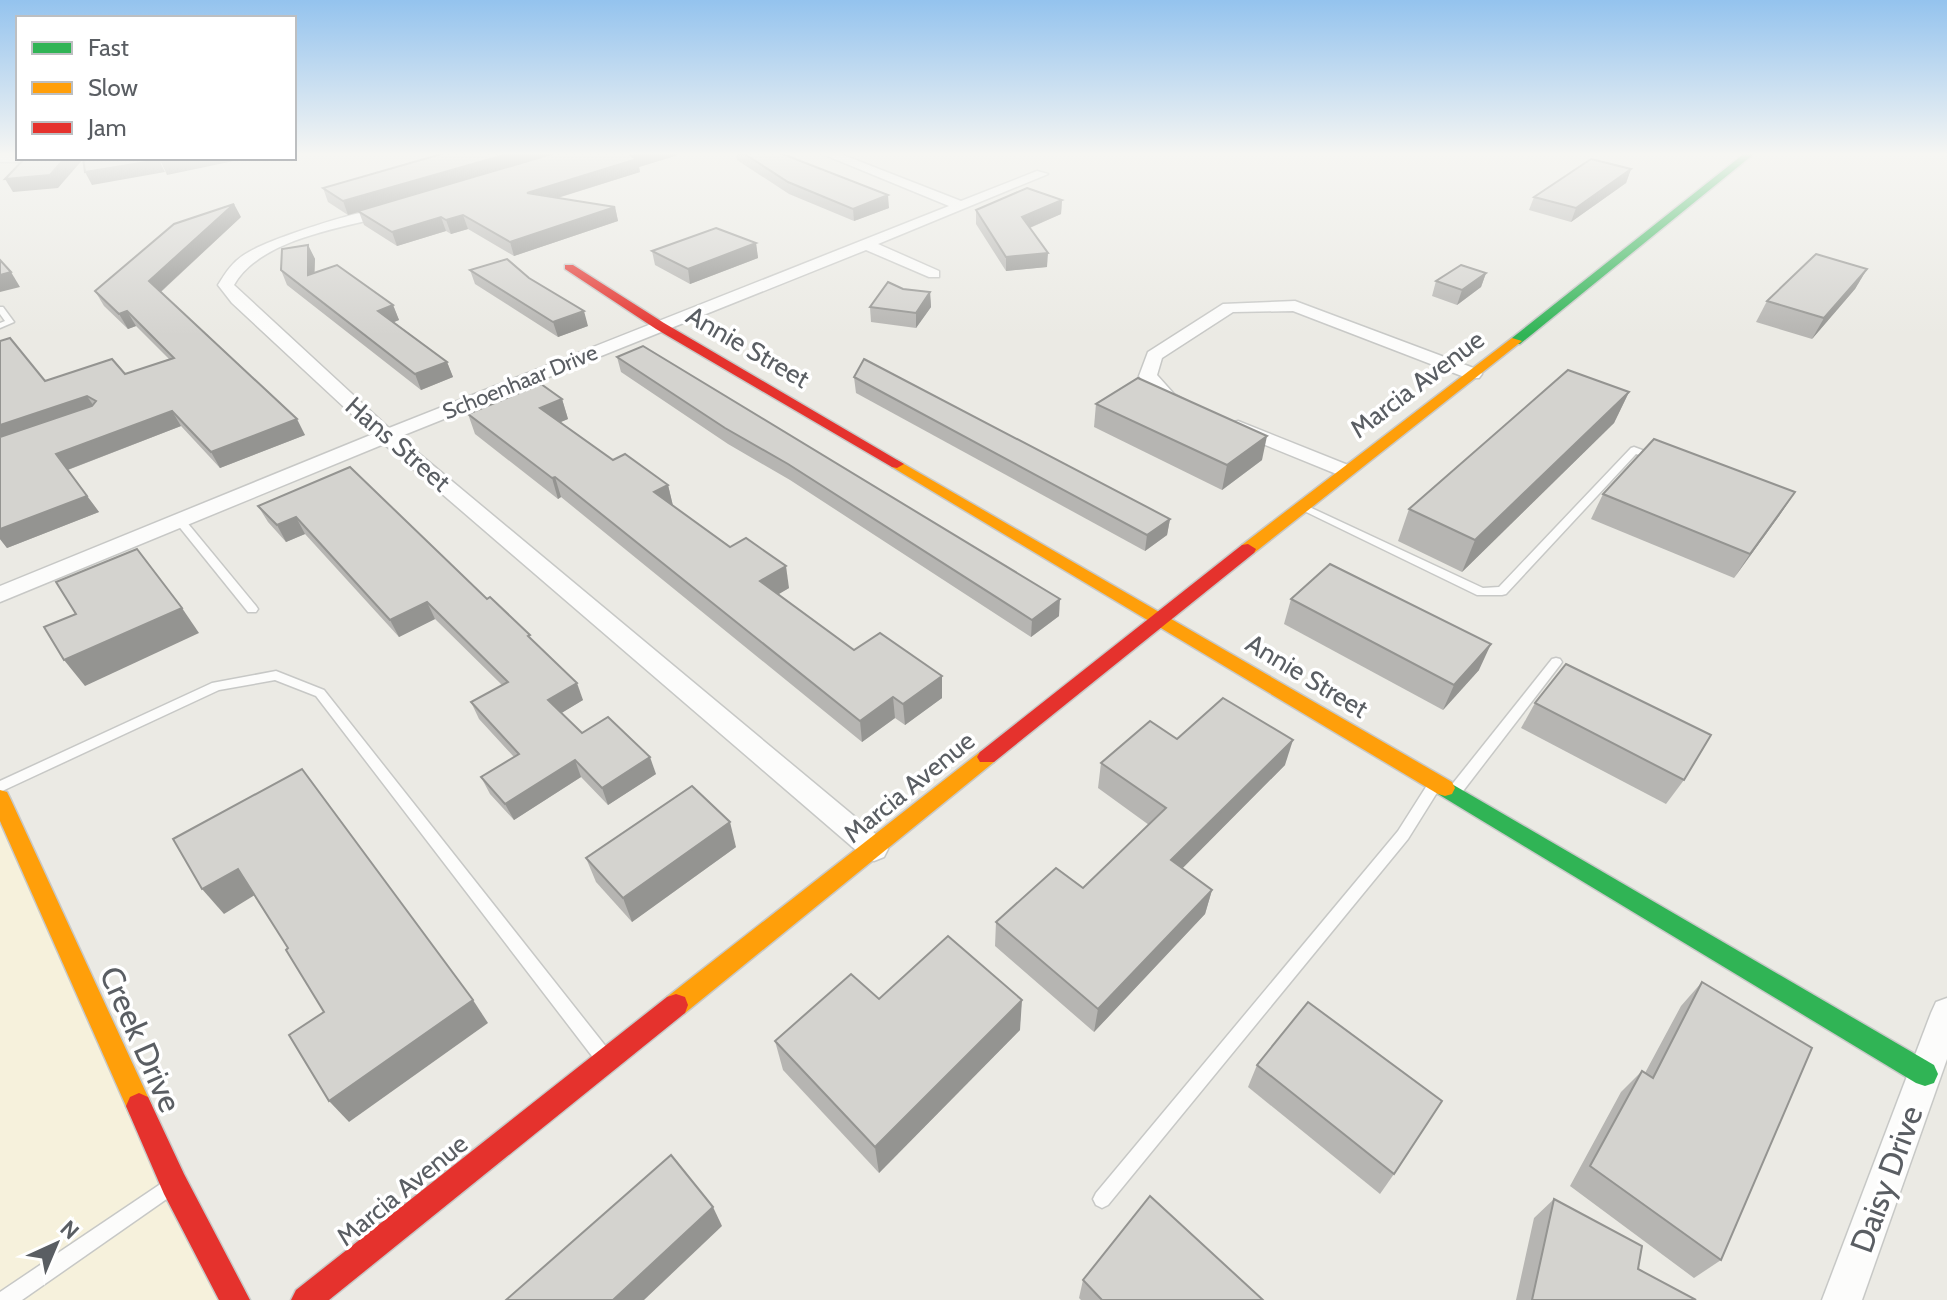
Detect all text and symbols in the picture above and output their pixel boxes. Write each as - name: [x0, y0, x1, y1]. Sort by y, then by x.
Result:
- legend: [16, 16, 296, 160]
- text: Fast: [88, 33, 129, 62]
- text: Slow: [88, 73, 138, 102]
- text: Jam: [87, 113, 126, 142]
- street label: Annie Street: [681, 299, 815, 395]
- street label: Marcia Avenue: [1344, 323, 1490, 445]
- street label: Schoenhaar Drive: [439, 339, 601, 425]
- street label: Hans Street: [339, 390, 457, 498]
- street label: Annie Street: [1240, 627, 1374, 725]
- street label: Marcia Avenue: [837, 724, 981, 850]
- street label: Creek Drive: [92, 960, 190, 1118]
- street label: Daisy Drive: [1841, 1100, 1931, 1258]
- street label: Marcia Avenue: [330, 1127, 474, 1253]
- north arrow: [16, 1204, 96, 1284]
- text: N: [55, 1215, 85, 1245]

